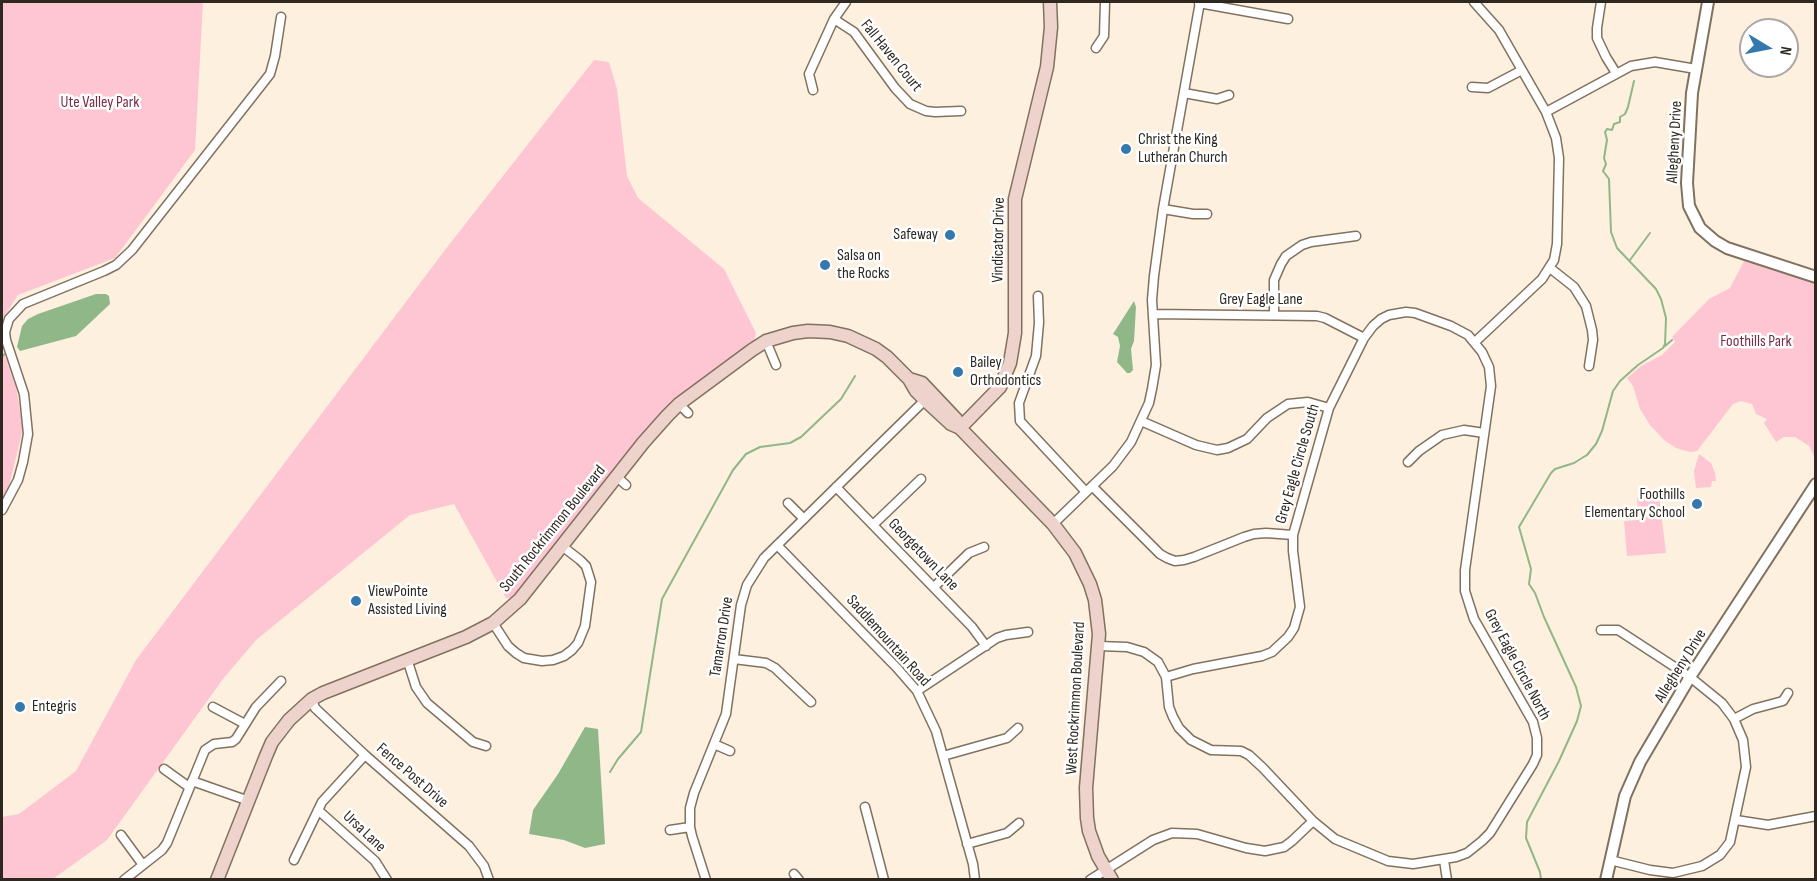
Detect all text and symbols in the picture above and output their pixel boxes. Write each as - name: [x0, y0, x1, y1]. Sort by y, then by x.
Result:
- street label: Fall Haven Court: [856, 16, 926, 96]
- north arrow: [1739, 18, 1799, 78]
- text: N: [1775, 45, 1795, 57]
- park label: Ute Valley Park: [61, 93, 139, 113]
- street label: Allegheny Drive: [1663, 100, 1687, 184]
- place label: Christ the King Lutheran Church: [1138, 130, 1228, 168]
- marker: Christ the King Lutheran Church: [1119, 142, 1133, 156]
- street label: Vindicator Drive: [989, 197, 1009, 283]
- place label: Safeway: [893, 225, 938, 245]
- marker: Safeway: [943, 228, 957, 242]
- place label: Salsa on the Rocks: [837, 246, 890, 284]
- marker: Salsa on the Rocks: [818, 258, 832, 272]
- street label: Grey Eagle Lane: [1219, 290, 1303, 310]
- park label: Foothills Park: [1720, 332, 1792, 352]
- place label: Bailey Orthodontics: [970, 353, 1041, 391]
- marker: Bailey Orthodontics: [951, 365, 965, 379]
- street label: Grey Eagle Circle South: [1272, 402, 1324, 526]
- street label: South Rockrimmon Boulevard: [496, 462, 610, 596]
- place label: Foothills Elementary School: [1585, 485, 1685, 523]
- marker: Foothills Elementary School: [1690, 497, 1704, 511]
- street label: Georgetown Lane: [884, 515, 962, 595]
- place label: ViewPointe Assisted Living: [368, 582, 447, 620]
- street label: Saddlemountain Road: [842, 591, 934, 691]
- marker: ViewPointe Assisted Living: [349, 594, 363, 608]
- street label: Tamarron Drive: [706, 596, 738, 678]
- street label: Grey Eagle Circle North: [1480, 606, 1554, 724]
- street label: West Rockrimmon Boulevard: [1062, 621, 1090, 775]
- street label: Allegheny Drive: [1651, 626, 1711, 706]
- place label: Entegris: [32, 697, 76, 717]
- marker: Entegris: [13, 700, 27, 714]
- street label: Fence Post Drive: [372, 740, 452, 812]
- street label: Ursa Lane: [338, 807, 390, 857]

